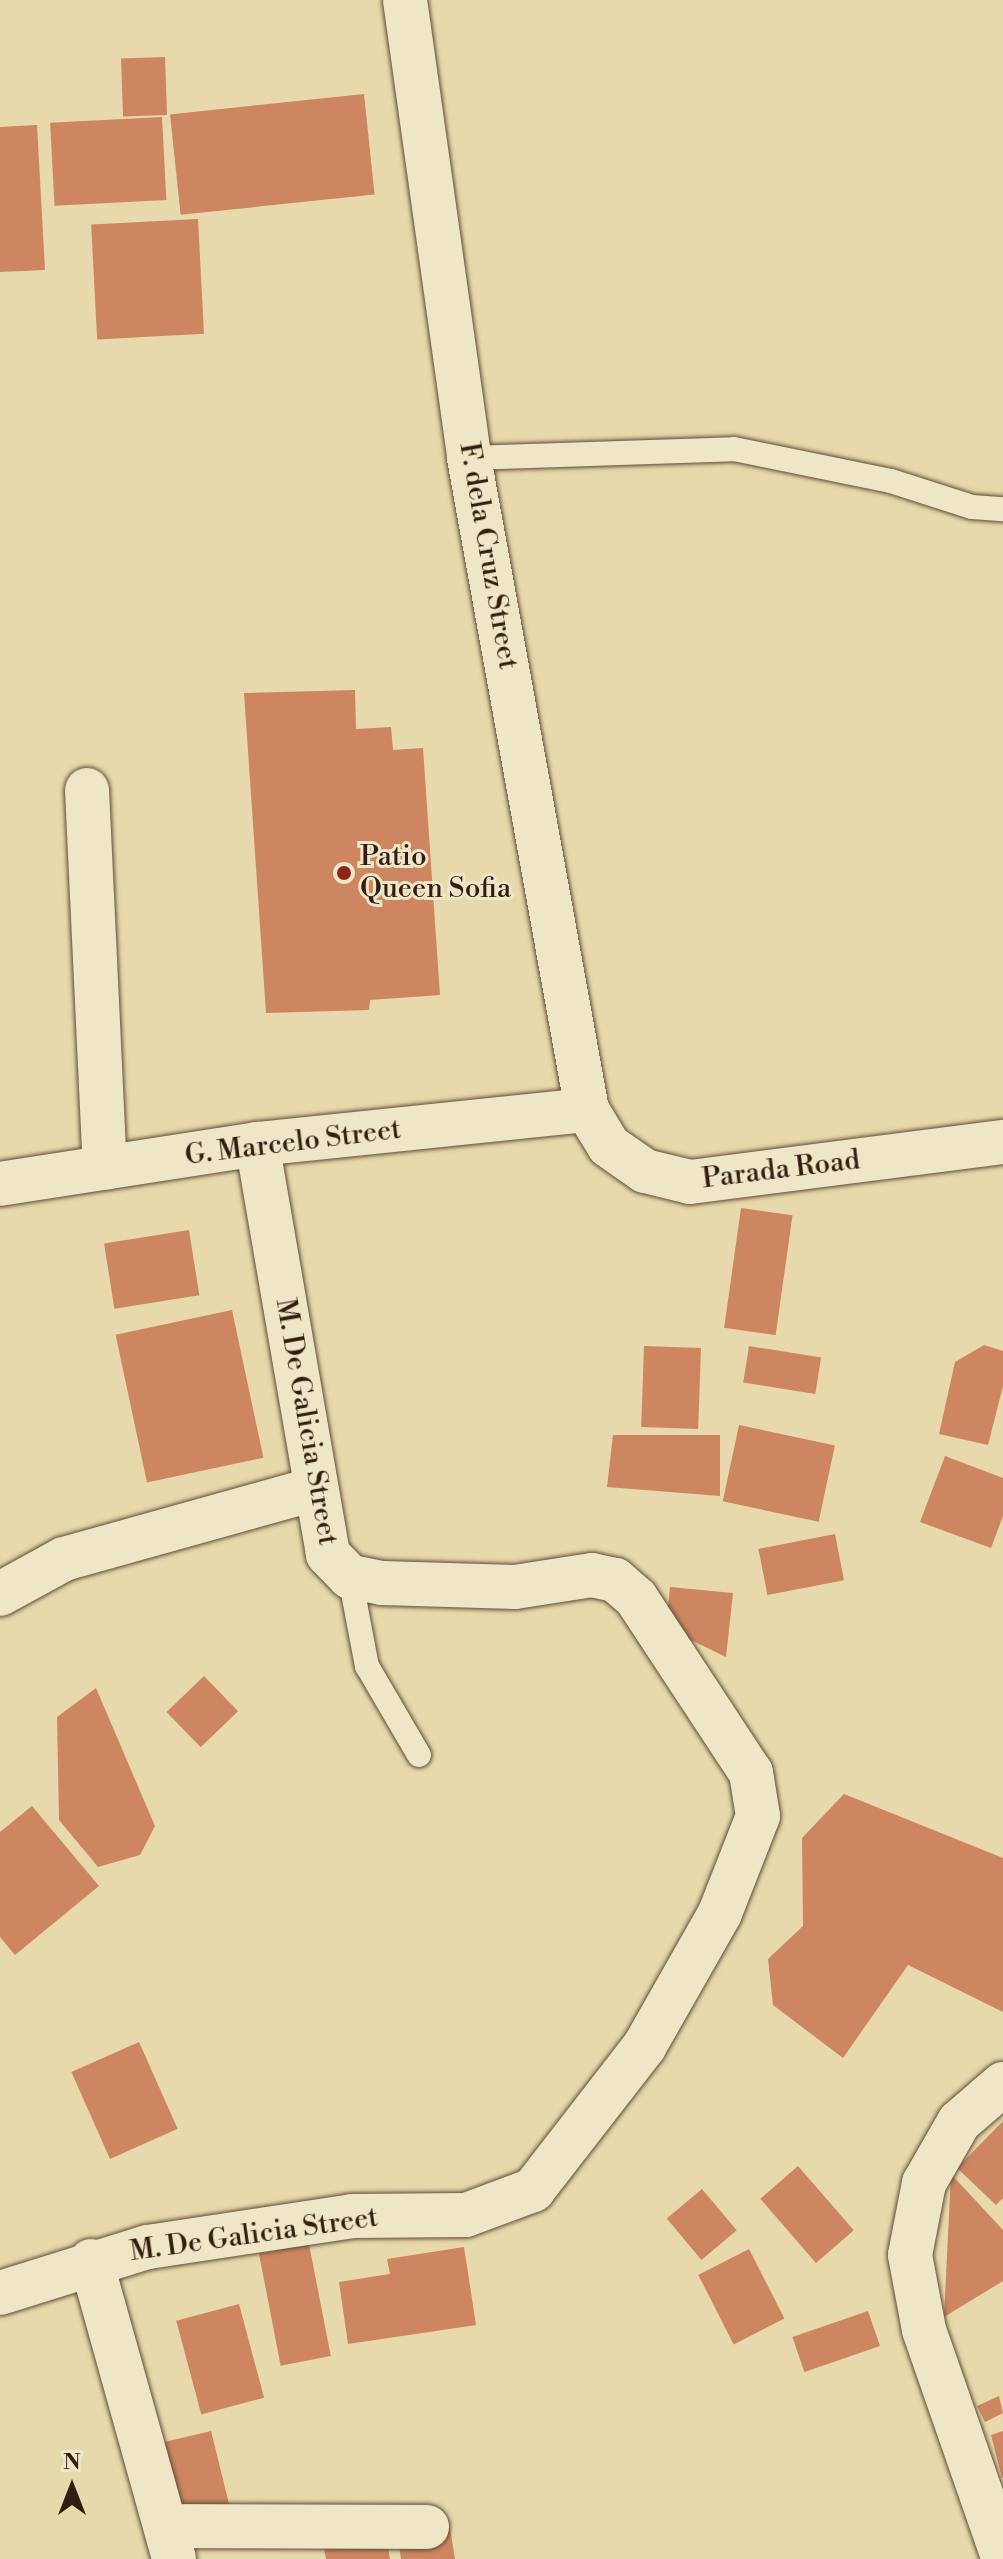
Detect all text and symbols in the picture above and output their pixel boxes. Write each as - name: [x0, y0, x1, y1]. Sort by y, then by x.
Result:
- street label: F. dela Cruz Street: [451, 440, 525, 672]
- place label: Patio Queen Sofia: [360, 840, 511, 906]
- marker: Patio Queen Sofia: [335, 864, 353, 882]
- street label: G. Marcelo Street: [183, 1113, 403, 1173]
- street label: Parada Road: [700, 1144, 862, 1196]
- street label: M. De Galicia Street: [268, 1296, 344, 1548]
- street label: M. De Galicia Street: [128, 2201, 380, 2269]
- north arrow: [32, 2447, 112, 2527]
- text: N: [63, 2449, 81, 2476]

